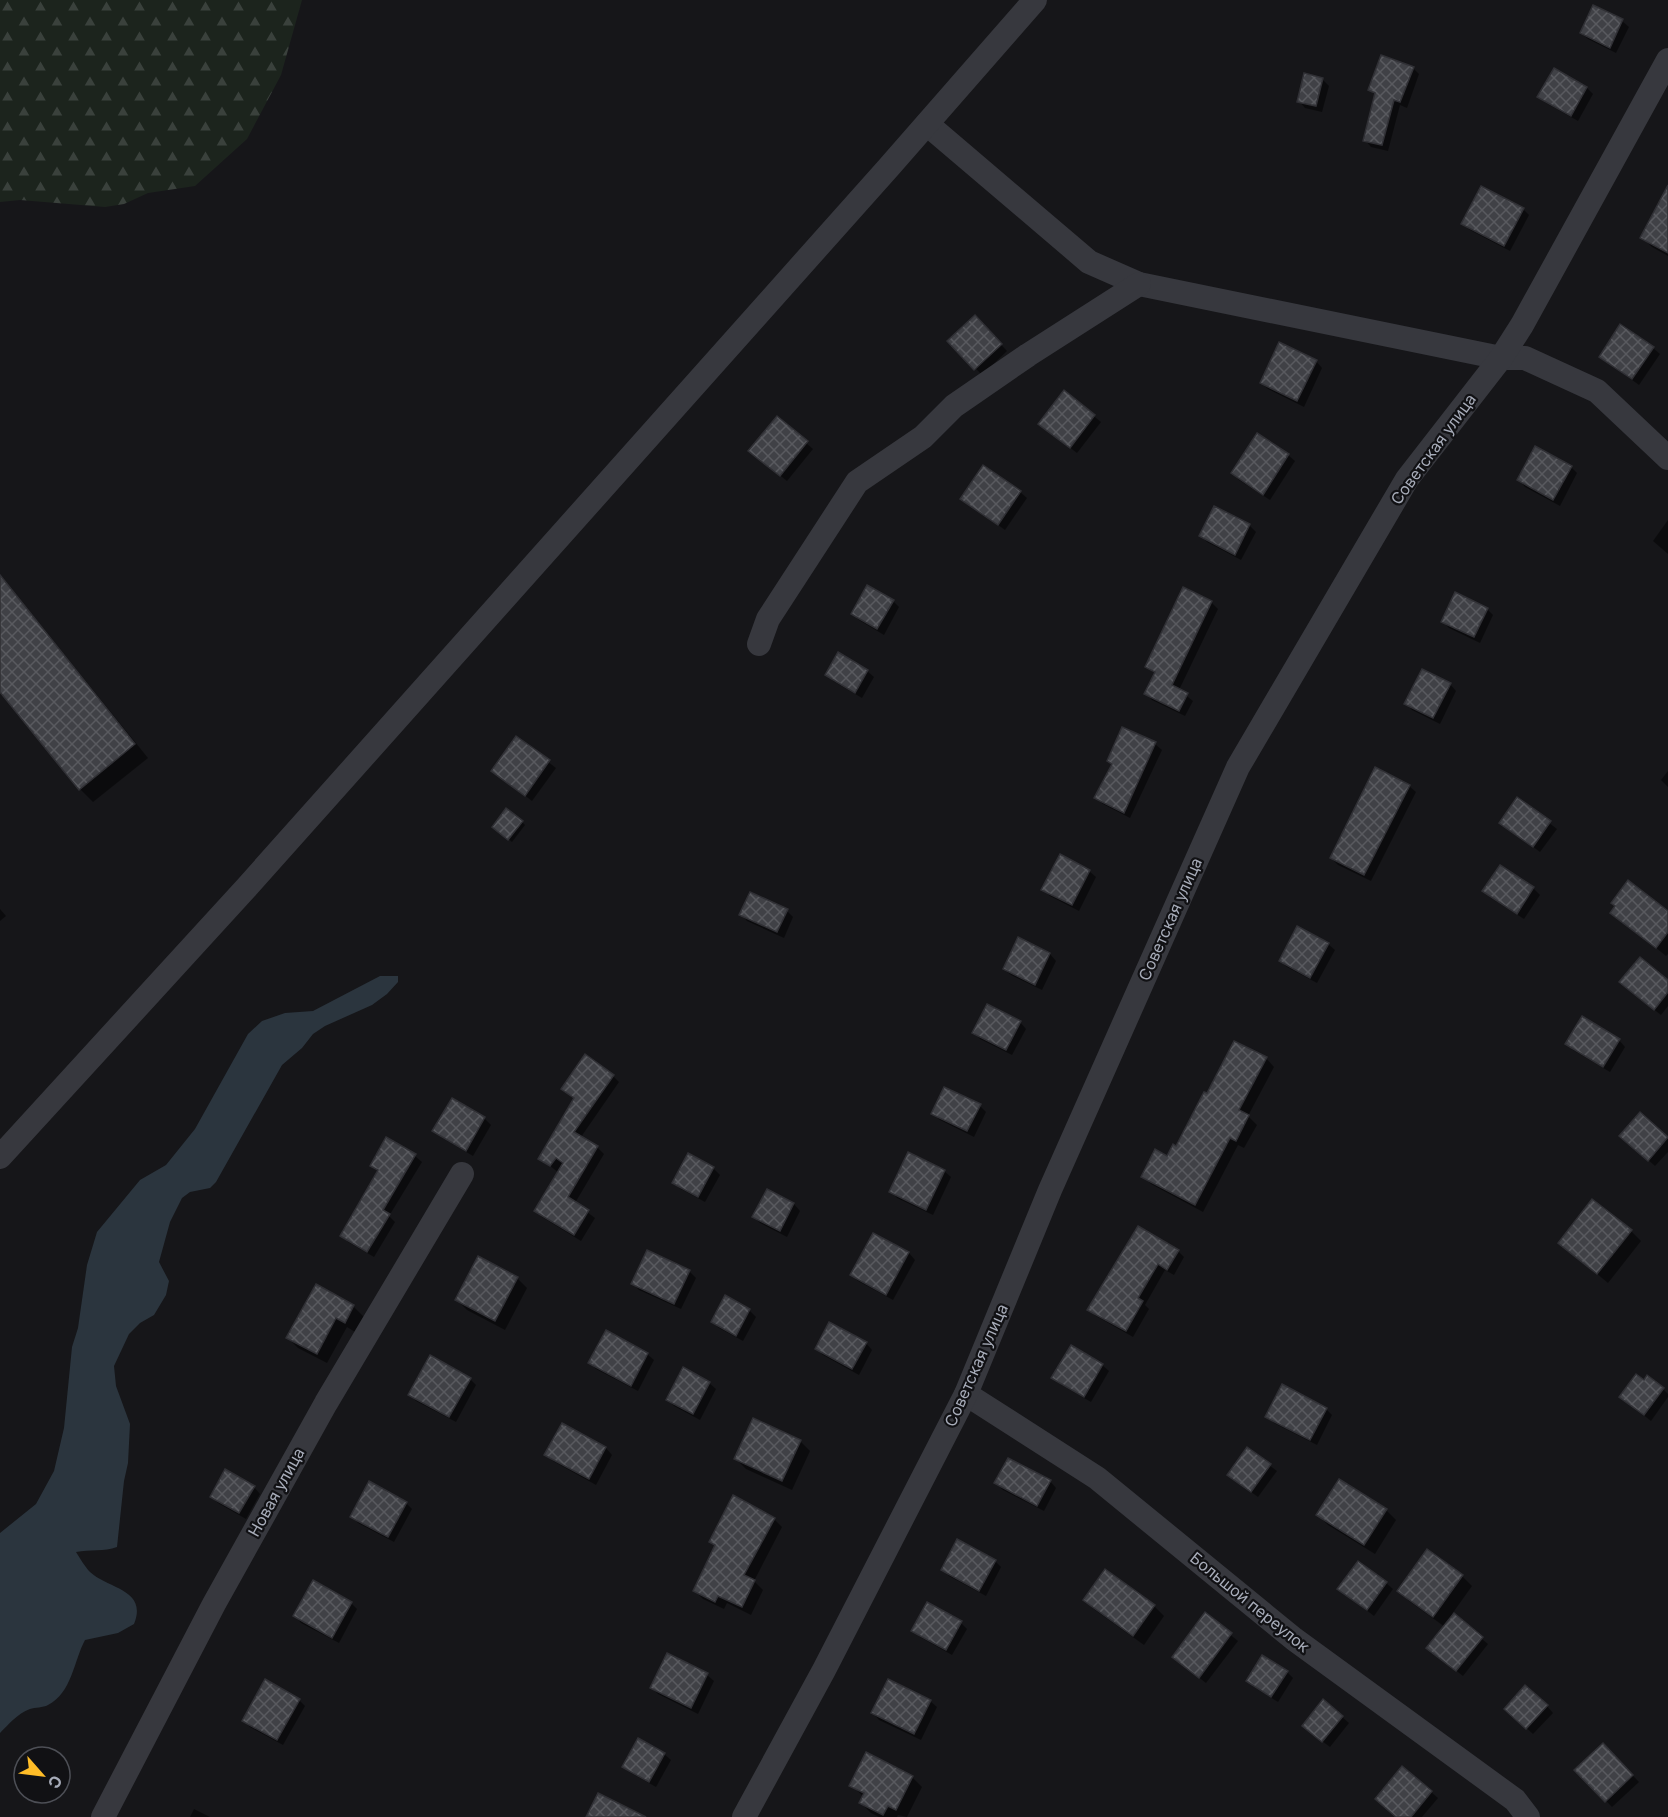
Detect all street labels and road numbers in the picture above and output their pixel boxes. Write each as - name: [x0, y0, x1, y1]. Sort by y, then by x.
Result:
- street label: Советская улица: [1386, 390, 1480, 508]
- street label: Советская улица: [1134, 854, 1206, 984]
- street label: Советская улица: [940, 1300, 1012, 1430]
- street label: Новая улица: [243, 1444, 309, 1540]
- street label: Большой переулок: [1186, 1548, 1314, 1657]

